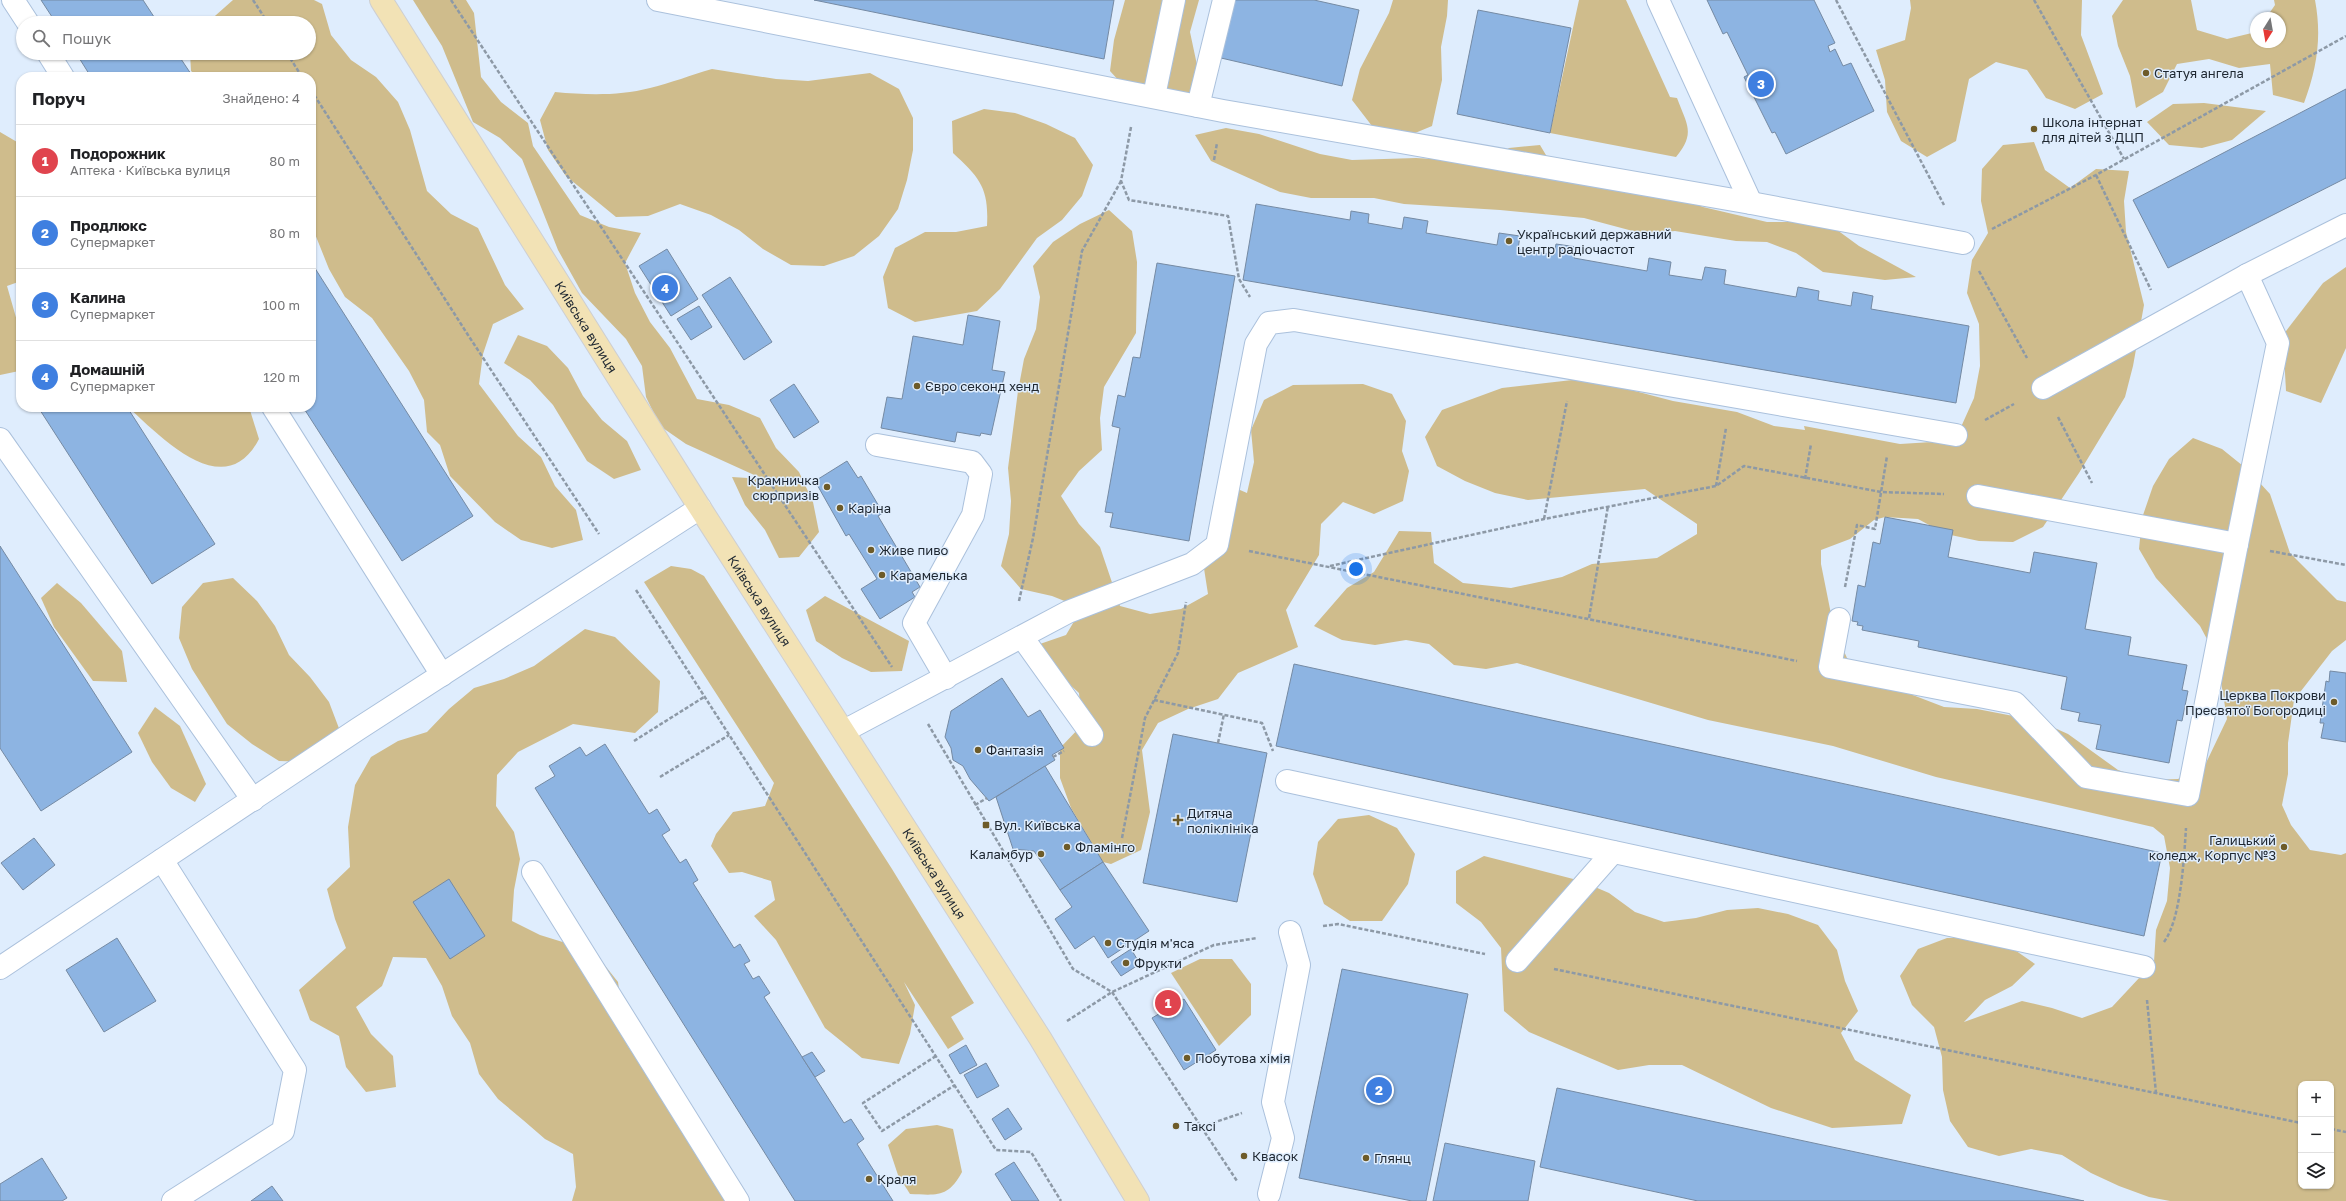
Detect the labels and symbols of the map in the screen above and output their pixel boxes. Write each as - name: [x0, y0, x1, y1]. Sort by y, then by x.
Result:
- north arrow: [2250, 12, 2286, 48]
- place label: Статуя ангела: [2154, 65, 2244, 81]
- marker: Статуя ангела: [2141, 68, 2151, 78]
- pin: 3: [1748, 69, 1774, 99]
- place label: Школа інтернат для дітей з ДЦП: [2042, 114, 2144, 145]
- marker: Школа інтернат для дітей з ДЦП: [2029, 124, 2039, 134]
- place label: Український державний центр радіочастот: [1517, 226, 1672, 257]
- marker: Український державний центр радіочастот: [1504, 236, 1514, 246]
- pin: 4: [652, 273, 678, 303]
- street label: Київська вулиця: [552, 278, 621, 376]
- place label: Євро секонд хенд: [925, 378, 1039, 394]
- marker: Євро секонд хенд: [912, 381, 922, 391]
- place label: Крамничка сюрпризів: [747, 472, 819, 503]
- marker: Крамничка сюрпризів: [822, 482, 832, 492]
- place label: Каріна: [848, 500, 891, 516]
- marker: Каріна: [835, 503, 845, 513]
- place label: Живе пиво: [879, 542, 949, 558]
- marker: Живе пиво: [866, 545, 876, 555]
- street label: Київська вулиця: [724, 552, 795, 649]
- your location: [1346, 559, 1366, 579]
- place label: Карамелька: [890, 567, 968, 583]
- marker: Карамелька: [877, 570, 887, 580]
- place label: Церква Покрови Пресвятої Богородиці: [2185, 687, 2326, 718]
- marker: Церква Покрови Пресвятої Богородиці: [2329, 697, 2339, 707]
- place label: Фантазія: [986, 742, 1044, 758]
- marker: Фантазія: [973, 745, 983, 755]
- place label: Дитяча поліклініка: [1187, 805, 1259, 836]
- marker: Дитяча поліклініка: [1172, 814, 1184, 826]
- place label: Вул. Київська: [994, 817, 1081, 833]
- marker: Вул. Київська: [981, 820, 991, 830]
- street label: Київська вулиця: [899, 825, 970, 922]
- place label: Галицький коледж, Корпус №3: [2149, 832, 2276, 863]
- place label: Фламінго: [1075, 839, 1135, 855]
- marker: Фламінго: [1062, 842, 1072, 852]
- marker: Галицький коледж, Корпус №3: [2279, 842, 2289, 852]
- place label: Каламбур: [970, 846, 1033, 862]
- marker: Каламбур: [1036, 849, 1046, 859]
- place label: Студія м'яса: [1116, 935, 1194, 951]
- marker: Студія м'яса: [1103, 938, 1113, 948]
- place label: Фрукти: [1134, 955, 1182, 971]
- marker: Фрукти: [1121, 958, 1131, 968]
- pin: 1: [1155, 988, 1181, 1018]
- place label: Побутова хімія: [1195, 1050, 1290, 1066]
- marker: Побутова хімія: [1182, 1053, 1192, 1063]
- pin: 2: [1366, 1075, 1392, 1105]
- place label: Таксі: [1184, 1118, 1216, 1134]
- marker: Таксі: [1171, 1121, 1181, 1131]
- place label: Квасок: [1252, 1148, 1299, 1164]
- place label: Глянц: [1374, 1150, 1411, 1166]
- marker: Квасок: [1239, 1151, 1249, 1161]
- marker: Глянц: [1361, 1153, 1371, 1163]
- place label: Краля: [877, 1171, 916, 1187]
- marker: Краля: [864, 1174, 874, 1184]

